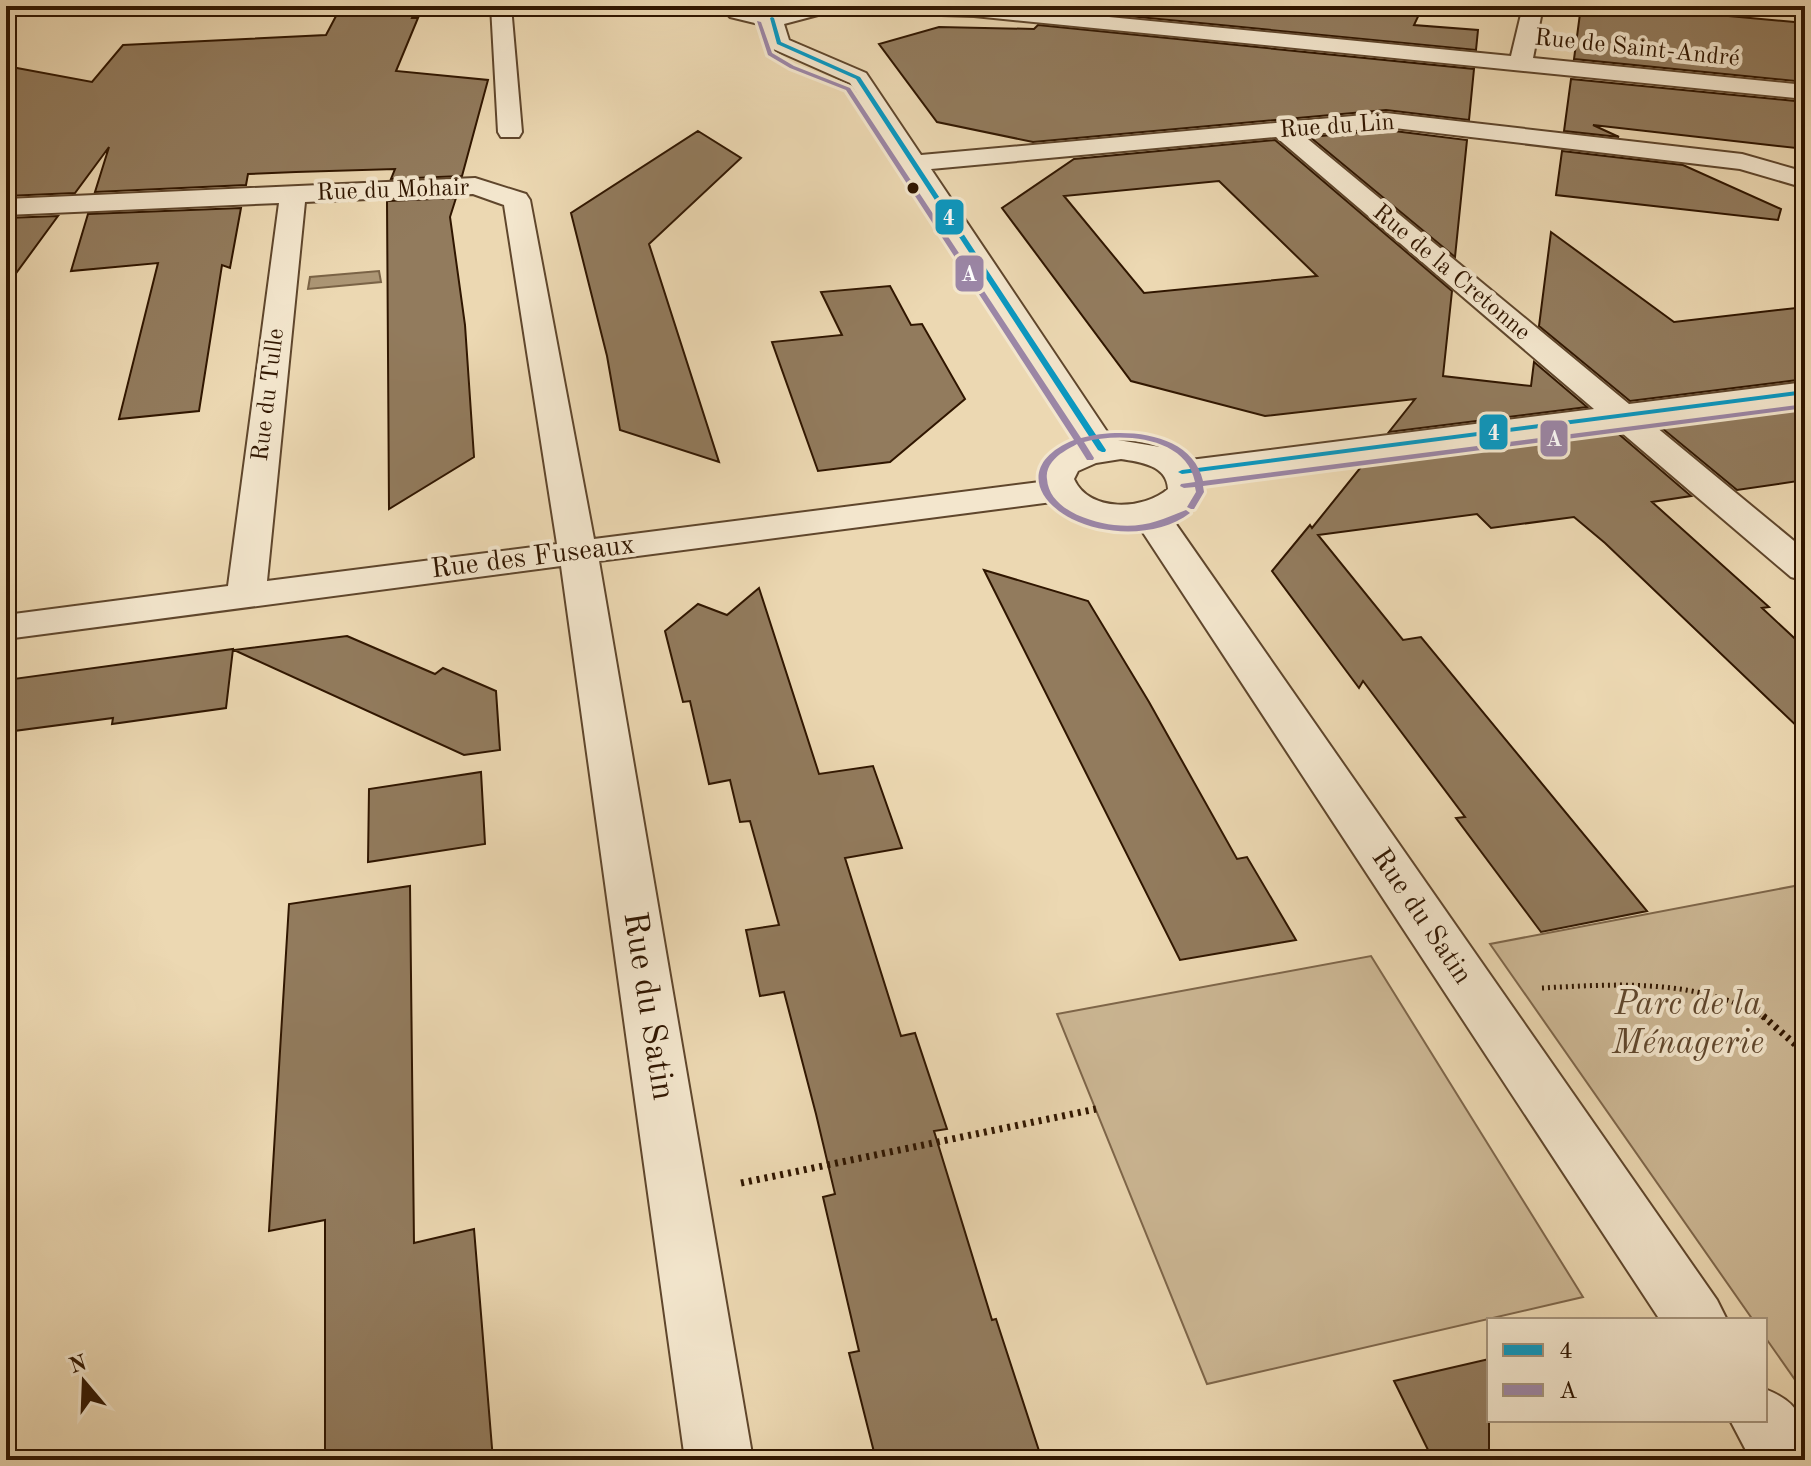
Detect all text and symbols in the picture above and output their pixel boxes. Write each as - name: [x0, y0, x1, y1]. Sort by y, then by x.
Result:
- street label: Rue de Saint-André: [1533, 26, 1741, 72]
- street label: Rue du Lin: [1279, 111, 1395, 143]
- street label: Rue du Mohair: [316, 176, 470, 206]
- unlabelled marker: [905, 180, 921, 196]
- line badge: 4: [934, 198, 965, 236]
- street label: Rue de la Cretonne: [1368, 200, 1534, 346]
- text: 4: [943, 208, 955, 230]
- line badge: A: [954, 254, 985, 293]
- text: A: [961, 264, 978, 286]
- street label: Rue du Tulle: [249, 327, 289, 463]
- line badge: 4: [1478, 413, 1509, 451]
- line badge: A: [1539, 419, 1569, 458]
- text: 4: [1488, 423, 1500, 445]
- text: A: [1546, 429, 1563, 451]
- street label: Rue des Fuseaux: [429, 532, 637, 584]
- street label: Rue du Satin: [1366, 844, 1476, 990]
- street label: Rue du Satin: [616, 909, 680, 1103]
- park label: Parc de la Ménagerie: [1611, 988, 1764, 1061]
- legend: [1487, 1318, 1767, 1422]
- text: 4: [1559, 1340, 1573, 1364]
- north arrow: [44, 1342, 124, 1422]
- text: N: [67, 1352, 90, 1378]
- text: A: [1559, 1380, 1577, 1404]

